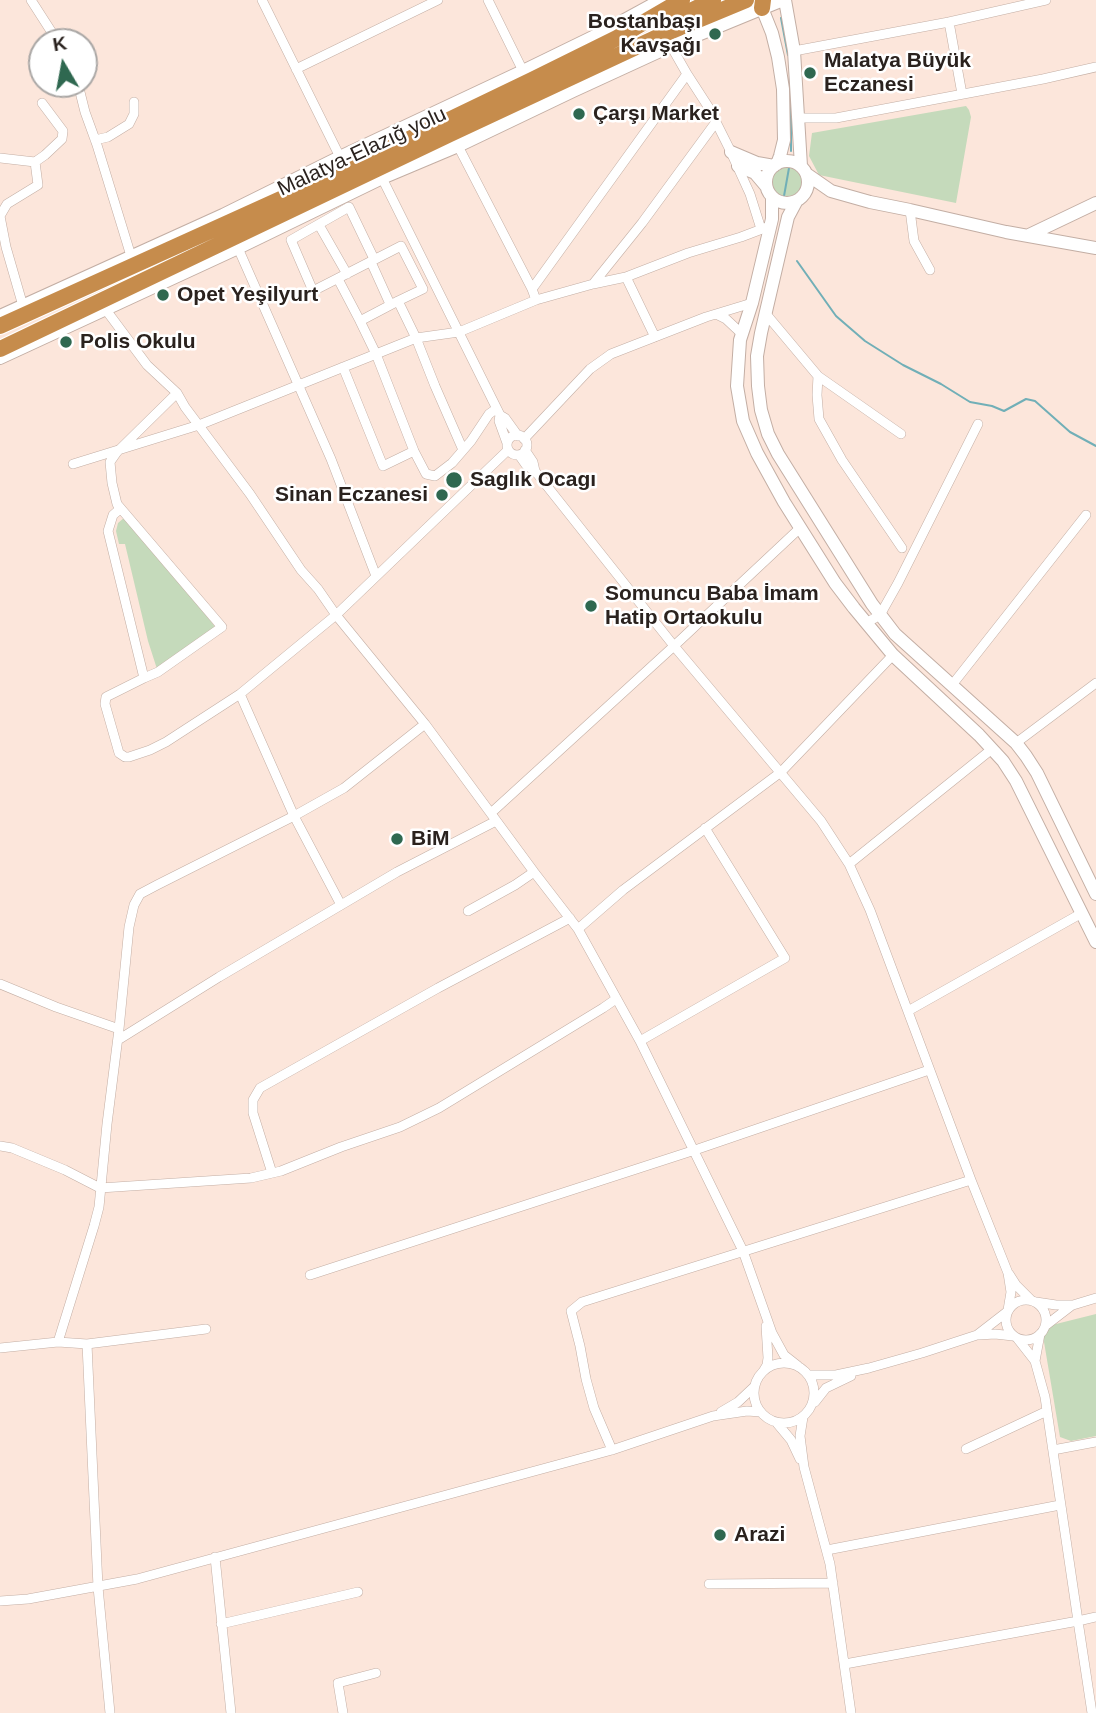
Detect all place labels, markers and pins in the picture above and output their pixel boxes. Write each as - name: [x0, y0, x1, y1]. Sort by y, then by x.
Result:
- place label: Bostanbaşı Kavşağı: [588, 9, 701, 59]
- marker: Bostanbaşı Kavşağı: [707, 26, 723, 42]
- place label: Malatya Büyük Eczanesi: [824, 48, 971, 98]
- marker: Malatya Büyük Eczanesi: [802, 65, 818, 81]
- place label: Çarşı Market: [593, 101, 719, 127]
- marker: Çarşı Market: [571, 106, 587, 122]
- place label: Opet Yeşilyurt: [177, 282, 318, 308]
- marker: Opet Yeşilyurt: [155, 287, 171, 303]
- place label: Polis Okulu: [80, 329, 196, 355]
- marker: Polis Okulu: [58, 334, 74, 350]
- place label: Saglık Ocagı: [470, 467, 596, 493]
- marker: Saglık Ocagı: [444, 470, 464, 490]
- place label: Sinan Eczanesi: [275, 482, 428, 508]
- marker: Sinan Eczanesi: [434, 487, 450, 503]
- place label: Somuncu Baba İmam Hatip Ortaokulu: [605, 581, 819, 631]
- marker: Somuncu Baba İmam Hatip Ortaokulu: [583, 598, 599, 614]
- place label: BiM: [411, 826, 449, 852]
- marker: BiM: [389, 831, 405, 847]
- place label: Arazi: [734, 1522, 785, 1548]
- marker: Arazi: [712, 1527, 728, 1543]

